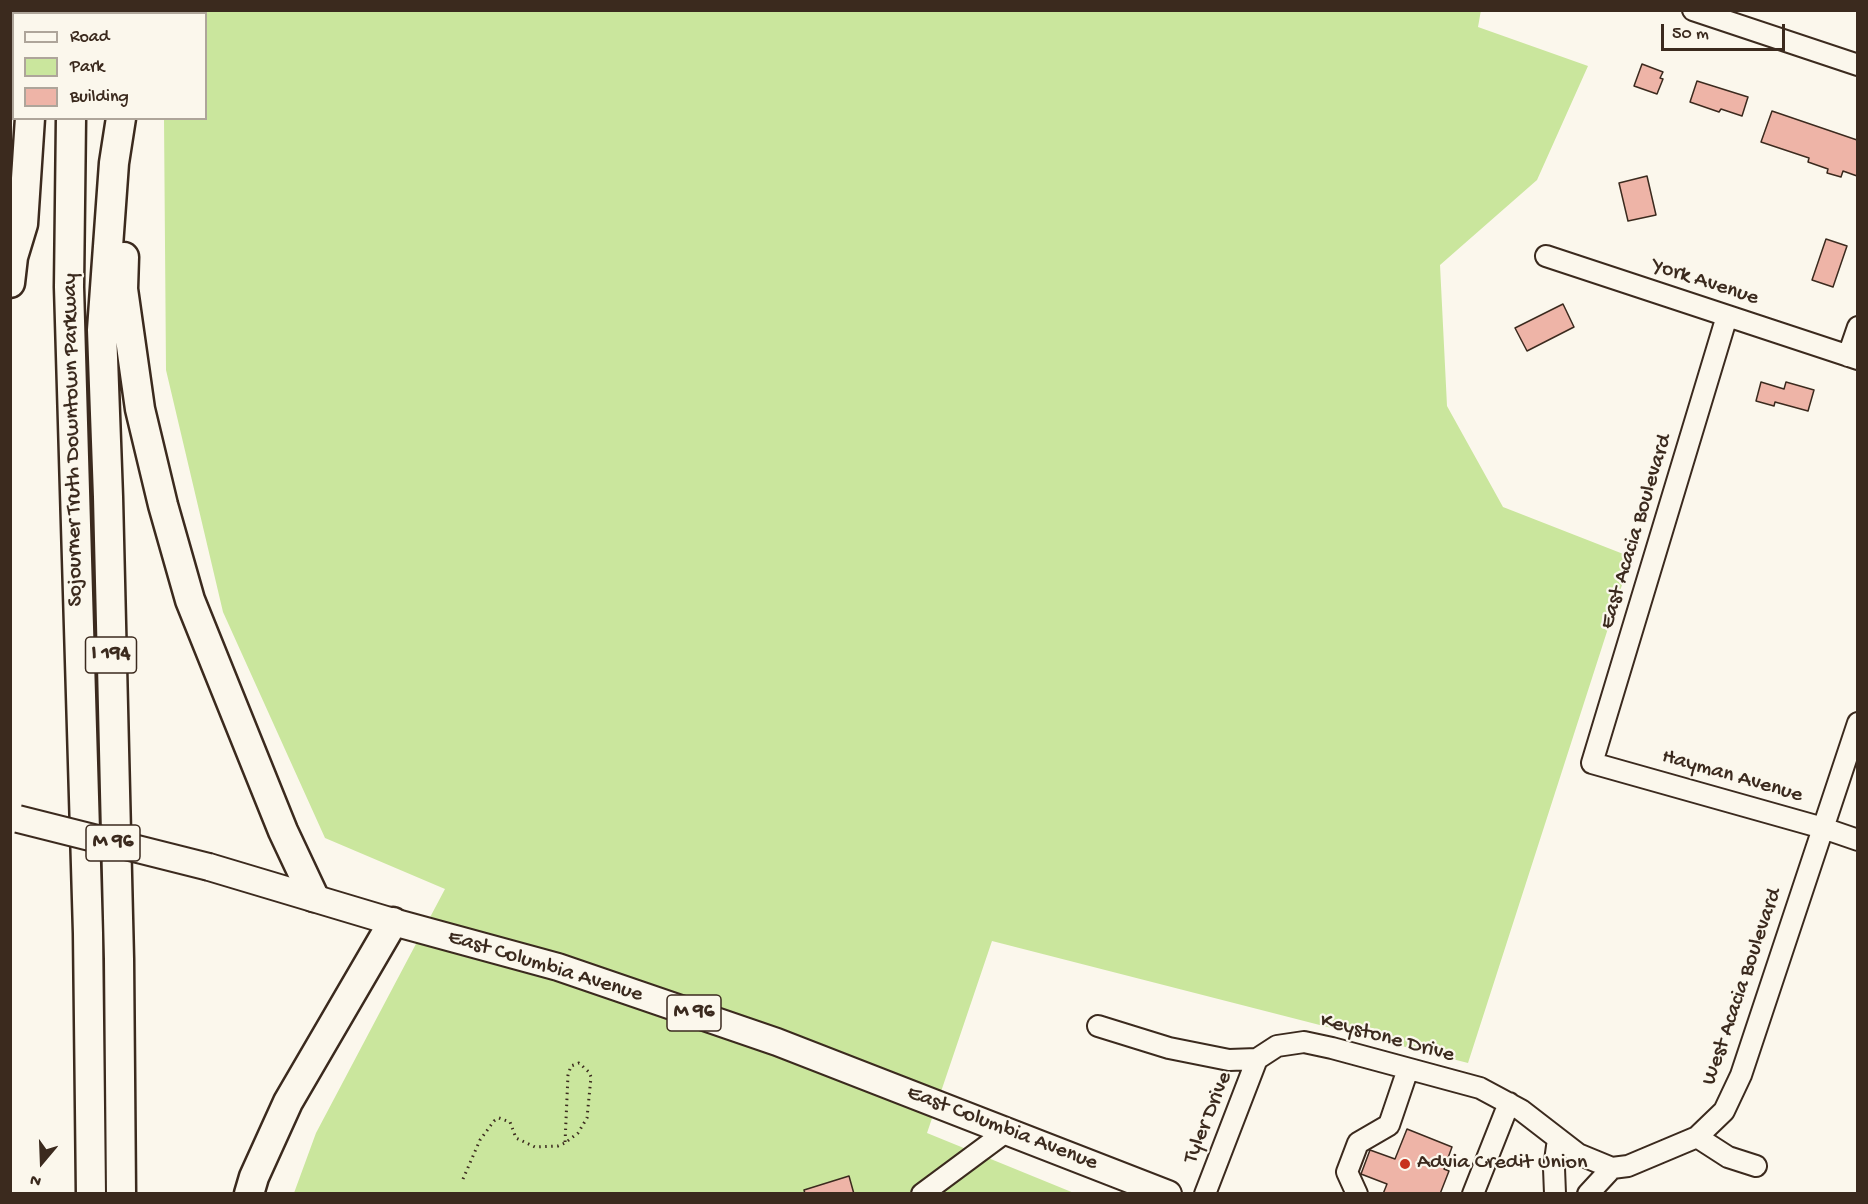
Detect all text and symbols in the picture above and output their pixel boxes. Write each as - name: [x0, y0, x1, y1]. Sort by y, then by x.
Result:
- legend: [12, 12, 207, 120]
- scale bar: [1664, 12, 1788, 50]
- text: 50 m: [1672, 24, 1709, 45]
- text: Road: [70, 27, 109, 48]
- text: Park: [70, 57, 104, 78]
- text: Building: [70, 87, 129, 108]
- street label: York Avenue: [1648, 253, 1762, 313]
- street label: Sojourner Truth Downtown Parkway: [58, 273, 90, 607]
- street label: East Acacia Boulevard: [1595, 431, 1679, 633]
- road number: I 194: [86, 637, 136, 673]
- street label: Hayman Avenue: [1659, 744, 1805, 810]
- road number: M 96: [86, 825, 140, 861]
- street label: West Acacia Boulevard: [1697, 885, 1789, 1089]
- street label: East Columbia Avenue: [444, 925, 646, 1009]
- road number: M 96: [667, 995, 721, 1031]
- street label: Keystone Drive: [1317, 1008, 1457, 1070]
- street label: Tyler Drive: [1179, 1068, 1239, 1168]
- street label: East Columbia Avenue: [903, 1080, 1101, 1178]
- north arrow: [12, 1132, 72, 1192]
- place label: Advia Credit Union: [1417, 1151, 1587, 1177]
- marker: Advia Credit Union: [1398, 1157, 1412, 1171]
- text: N: [28, 1169, 44, 1190]

